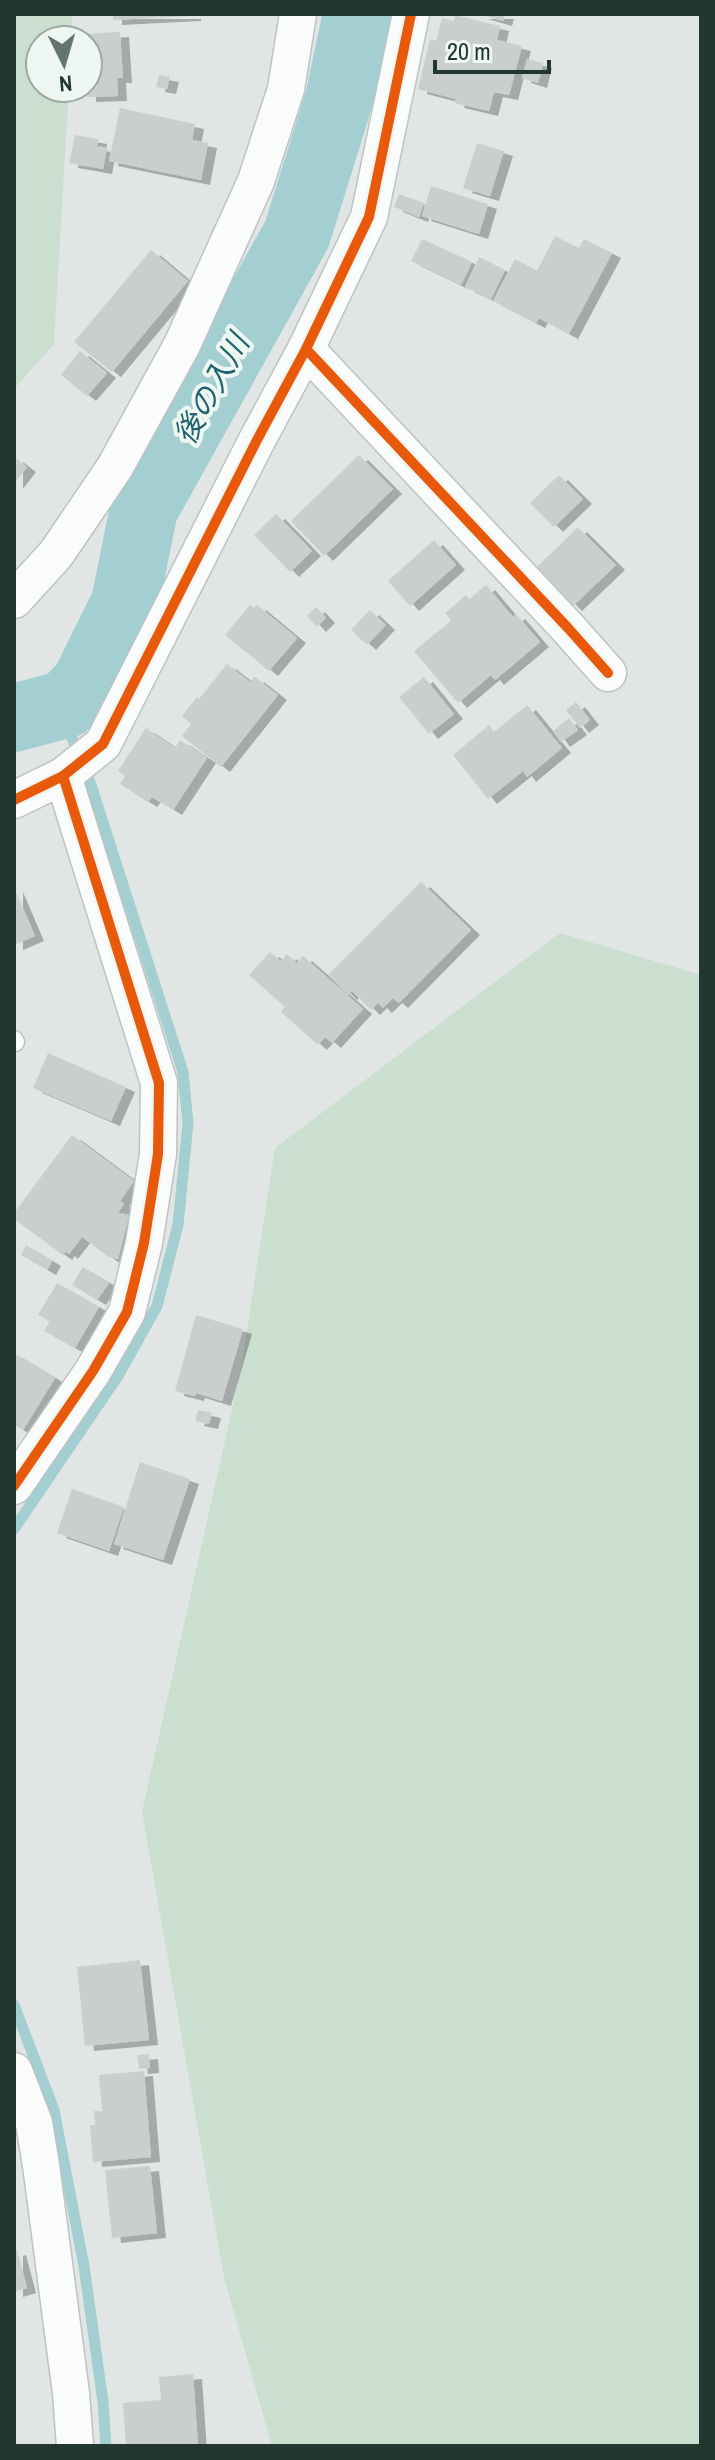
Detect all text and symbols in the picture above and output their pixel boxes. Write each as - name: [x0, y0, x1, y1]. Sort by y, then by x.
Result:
- north arrow: [24, 24, 104, 104]
- scale bar: [435, 24, 549, 74]
- text: 20 m: [447, 35, 491, 67]
- text: N: [58, 68, 74, 99]
- water label: 後の入川: [164, 324, 259, 451]

